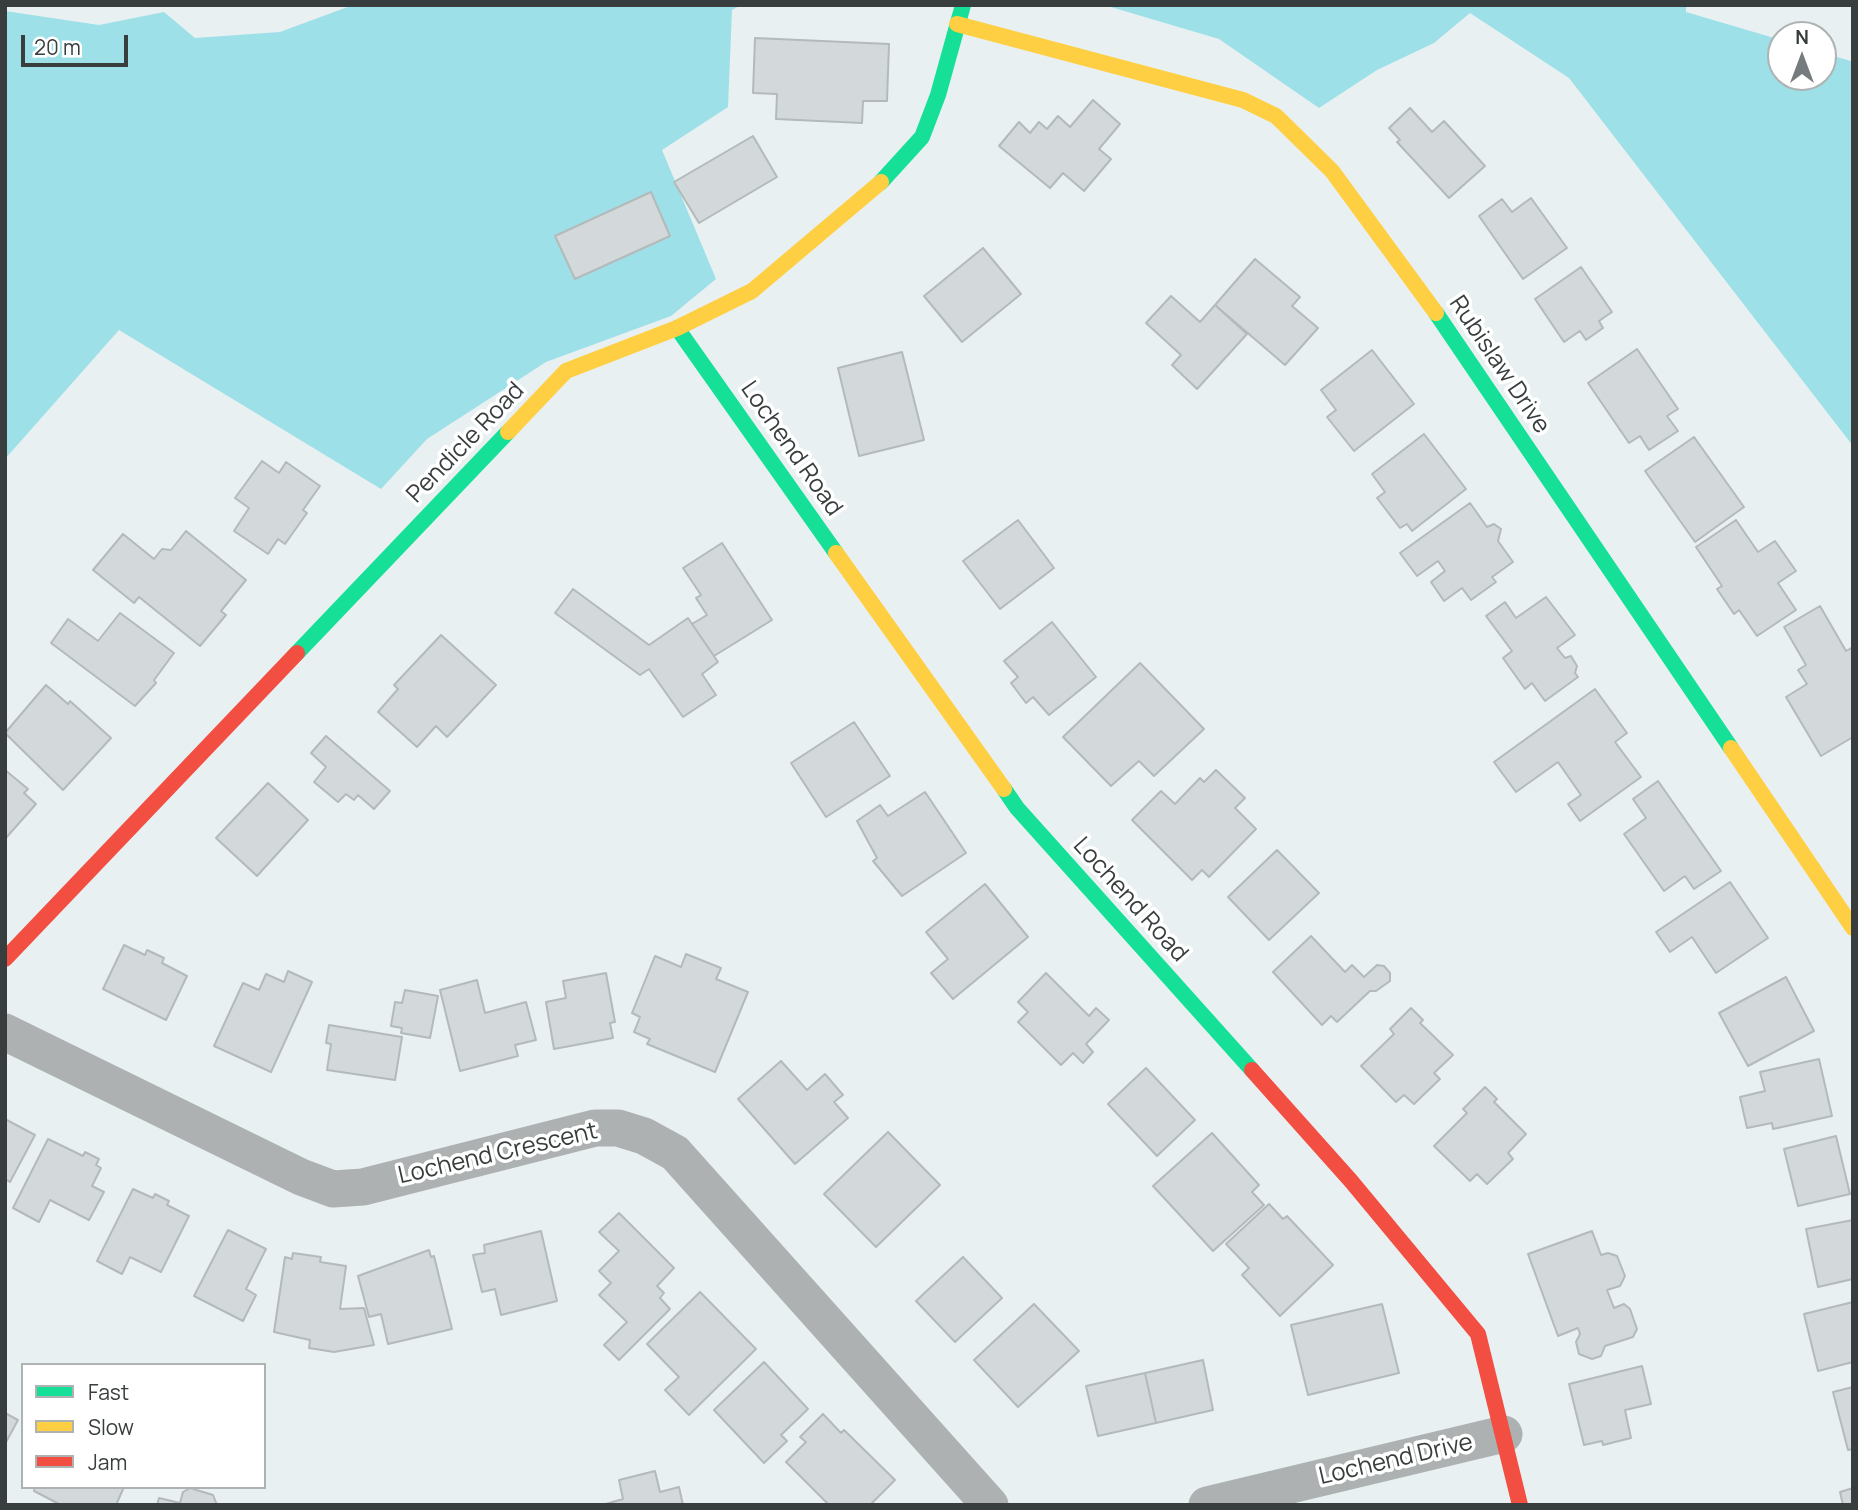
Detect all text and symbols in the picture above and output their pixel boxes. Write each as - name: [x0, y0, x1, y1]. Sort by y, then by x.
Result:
- scale bar: [24, 21, 131, 65]
- north arrow: [1767, 21, 1837, 91]
- text: N: [1795, 24, 1809, 50]
- text: 20 m: [34, 33, 81, 61]
- street label: Rubislaw Drive: [1442, 291, 1556, 439]
- street label: Lochend Road: [734, 376, 848, 522]
- street label: Pendicle Road: [401, 377, 531, 509]
- street label: Lochend Road: [1067, 832, 1193, 968]
- street label: Lochend Crescent: [396, 1117, 600, 1191]
- legend: [21, 1363, 266, 1489]
- text: Fast: [88, 1378, 129, 1406]
- text: Slow: [88, 1413, 134, 1441]
- street label: Lochend Drive: [1316, 1428, 1476, 1492]
- text: Jam: [88, 1448, 127, 1476]

